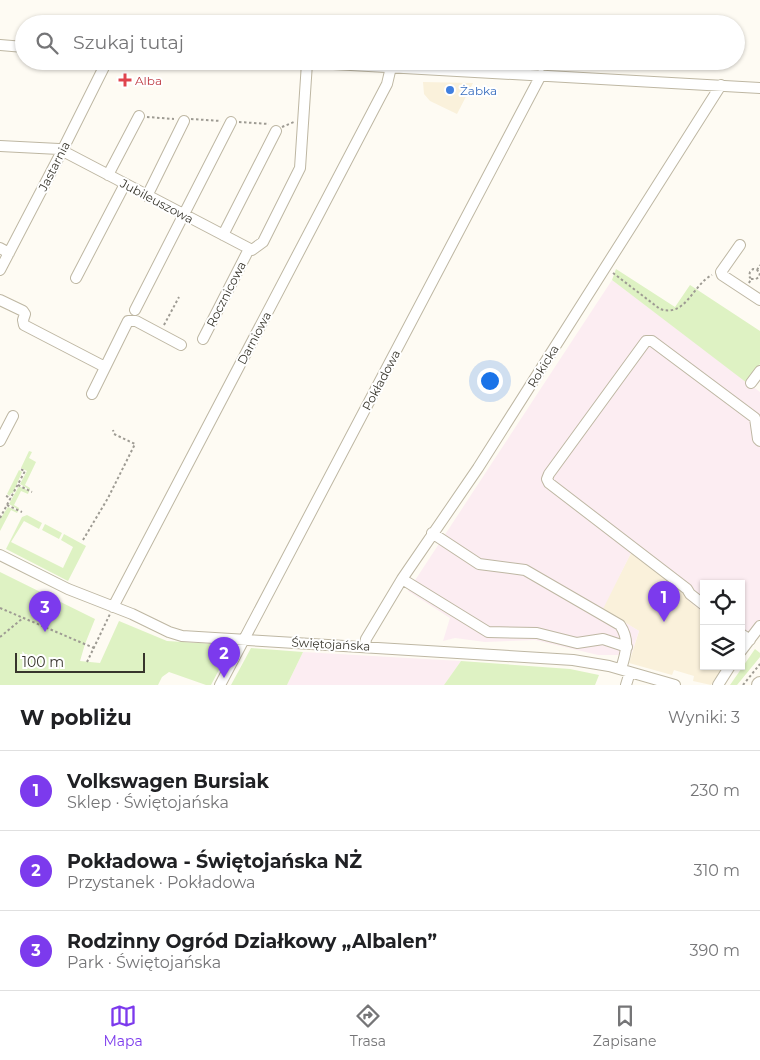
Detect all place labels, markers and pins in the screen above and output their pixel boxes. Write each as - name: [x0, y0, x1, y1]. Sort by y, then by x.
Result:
- place label: Alba: [135, 73, 162, 88]
- marker: Alba: [119, 74, 131, 86]
- place label: Żabka: [460, 83, 497, 98]
- marker: Żabka: [444, 84, 456, 96]
- pin: 1: [648, 581, 680, 622]
- pin: 3: [29, 591, 61, 632]
- pin: 2: [208, 637, 240, 678]

